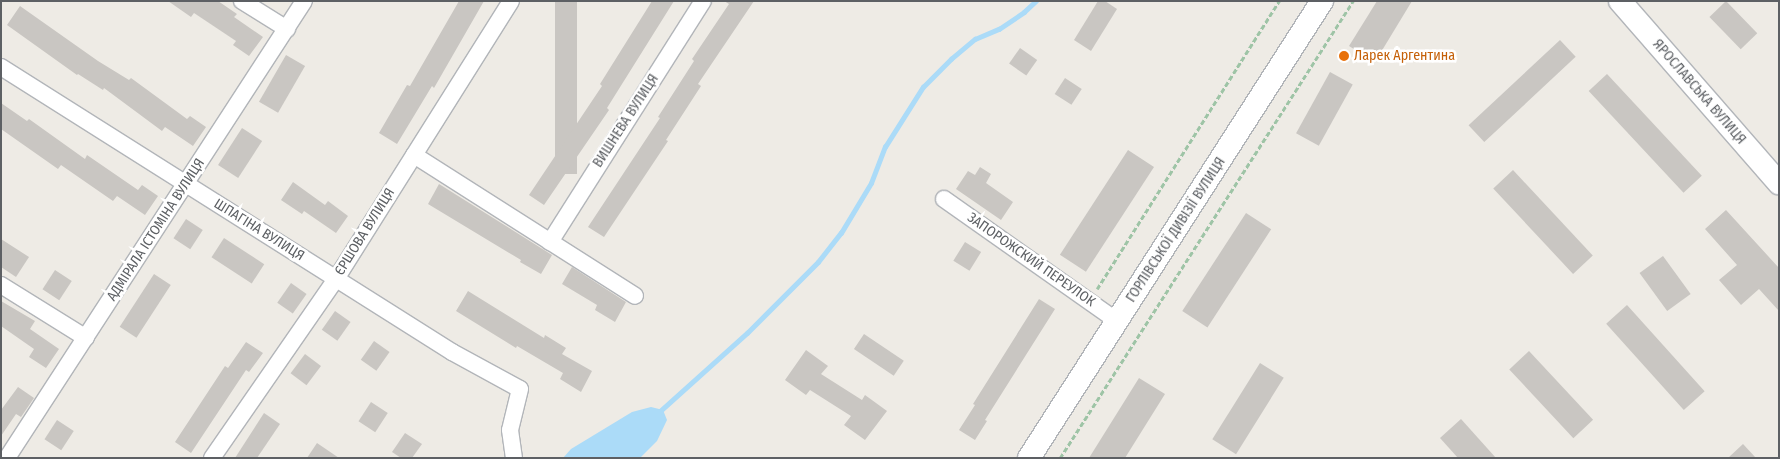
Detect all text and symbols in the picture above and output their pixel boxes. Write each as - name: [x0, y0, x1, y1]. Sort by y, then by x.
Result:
- street label: ЯРОСЛАВСЬКА ВУЛИЦЯ: [1649, 36, 1749, 148]
- place label: Ларек Аргентина: [1354, 48, 1455, 64]
- marker: Ларек Аргентина: [1338, 50, 1350, 62]
- street label: ВИШНЕВА ВУЛИЦЯ: [590, 71, 662, 171]
- street label: ГОРЛІВСЬКОЇ ДИВІЗІЇ ВУЛИЦЯ: [1123, 154, 1229, 306]
- street label: АДМІРАЛА ІСТОМІНА ВУЛИЦЯ: [104, 156, 208, 304]
- street label: ЄРШОВА ВУЛИЦЯ: [331, 185, 399, 279]
- street label: ШПАГІНА ВУЛИЦЯ: [211, 196, 307, 264]
- street label: ЗАПОРОЖСКИЙ ПЕРЕУЛОК: [964, 210, 1098, 310]

